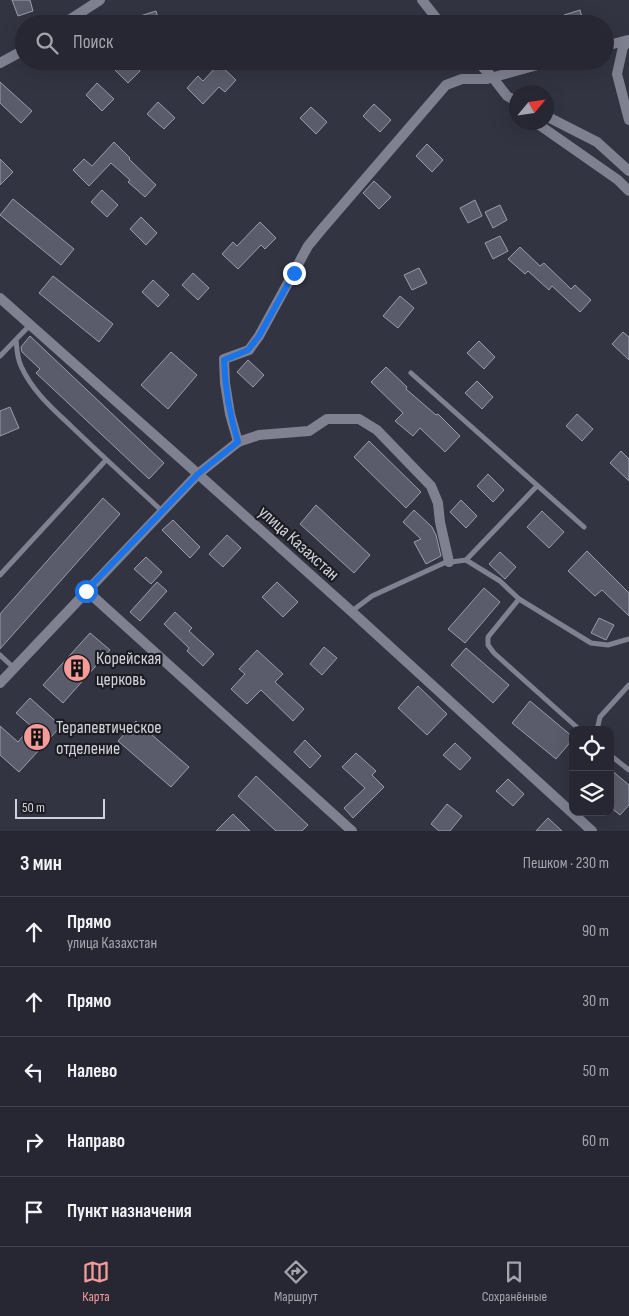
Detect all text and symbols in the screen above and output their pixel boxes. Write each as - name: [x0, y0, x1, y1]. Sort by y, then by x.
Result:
- search box: [15, 15, 614, 70]
- icon: search: [33, 29, 61, 57]
- text: Поиск: [73, 31, 113, 54]
- north arrow: [509, 85, 554, 130]
- route end: [283, 262, 306, 285]
- street label: улица Казахстан: [254, 502, 343, 585]
- route start: [75, 580, 98, 603]
- place label: Корейская церковь: [96, 648, 161, 690]
- building icon: Корейская церковь: [62, 653, 92, 683]
- place label: Терапевтическое отделение: [56, 717, 162, 759]
- building icon: Терапевтическое отделение: [22, 722, 52, 752]
- map controls: [569, 726, 614, 816]
- button: locate: [569, 726, 614, 771]
- button: layers: [569, 771, 614, 816]
- scale bar: [15, 796, 105, 819]
- text: 50 m: [22, 799, 45, 816]
- text: 3 мин: [20, 851, 62, 876]
- text: Пешком · 230 m: [523, 854, 609, 873]
- text: Прямо: [67, 911, 111, 934]
- icon: ahead: [20, 918, 48, 946]
- text: 90 m: [582, 922, 609, 941]
- text: улица Казахстан: [67, 934, 157, 953]
- icon: ahead: [20, 988, 48, 1016]
- text: Прямо: [67, 990, 111, 1013]
- text: 30 m: [582, 992, 609, 1011]
- icon: left: [20, 1058, 48, 1086]
- text: Налево: [67, 1060, 117, 1083]
- text: 50 m: [583, 1062, 609, 1081]
- icon: right: [20, 1128, 48, 1156]
- text: Направо: [67, 1130, 125, 1153]
- text: 60 m: [582, 1132, 609, 1151]
- icon: arrive: [20, 1198, 48, 1226]
- text: Пункт назначения: [67, 1200, 192, 1223]
- tab: Карта: [82, 1258, 110, 1305]
- tab: Маршрут: [274, 1258, 318, 1305]
- tab: Сохранённые: [482, 1258, 547, 1305]

